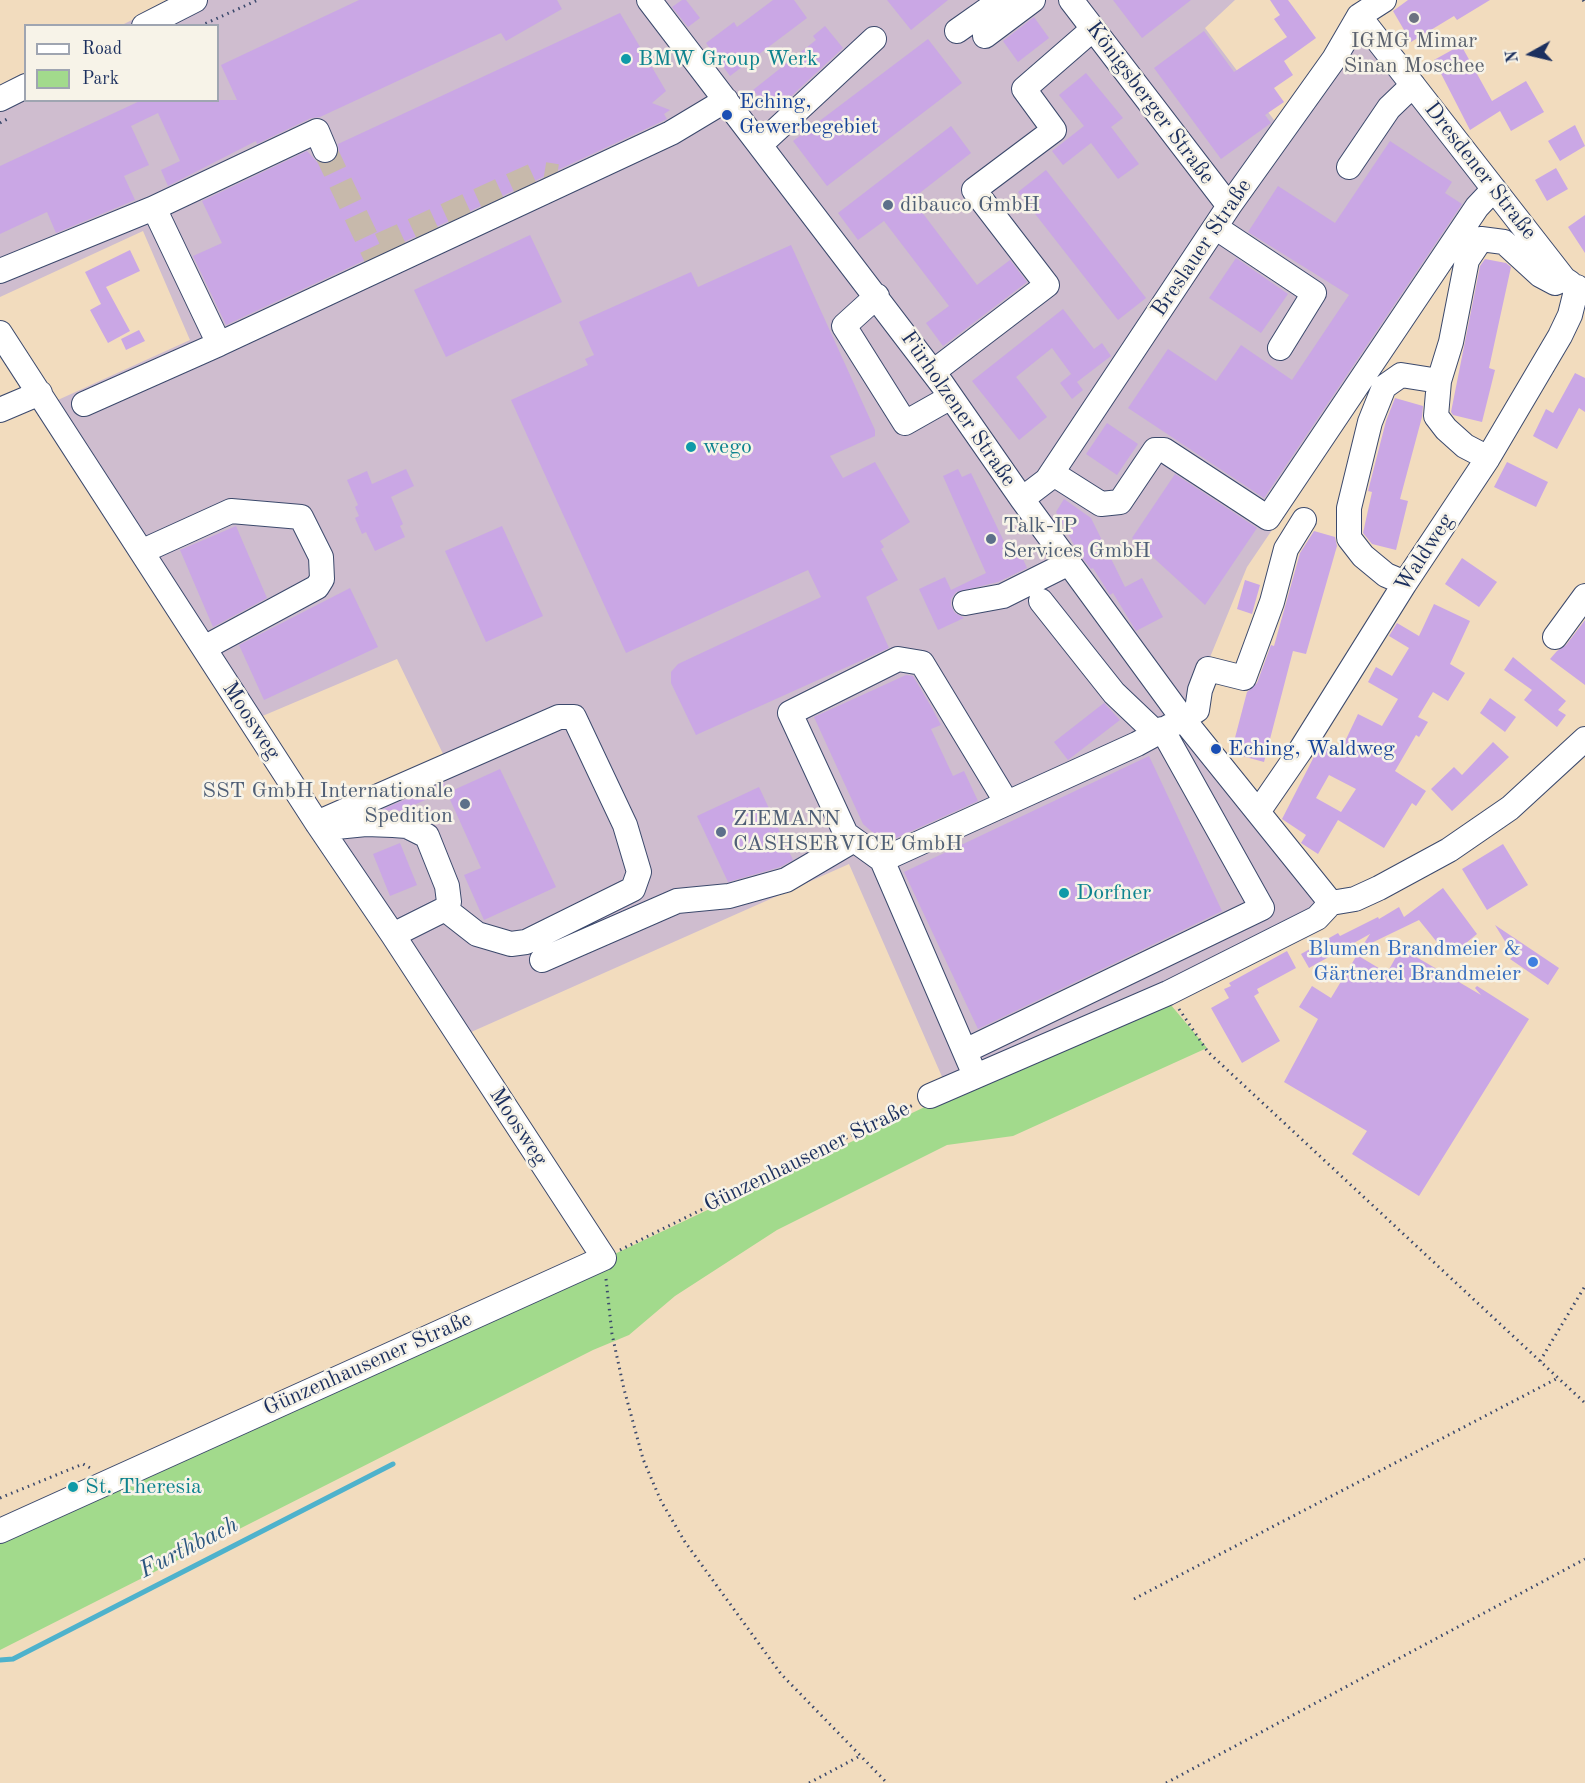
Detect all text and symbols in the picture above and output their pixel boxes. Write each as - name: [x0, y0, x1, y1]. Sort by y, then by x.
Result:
- marker: IGMG Mimar Sinan Moschee: [1407, 11, 1421, 25]
- street label: Königsberger Straße: [1080, 16, 1220, 190]
- legend: [24, 24, 219, 102]
- north arrow: [1501, 24, 1561, 84]
- place label: IGMG Mimar Sinan Moschee: [1343, 28, 1485, 80]
- text: Road: [82, 40, 122, 58]
- place label: BMW Group Werk: [638, 46, 818, 72]
- text: N: [1504, 49, 1522, 64]
- marker: BMW Group Werk: [619, 52, 633, 66]
- text: Park: [82, 70, 119, 88]
- place label: Eching, Gewerbegebiet: [739, 89, 879, 140]
- street label: Dresdener Straße: [1418, 97, 1542, 245]
- marker: Eching, Gewerbegebiet: [720, 108, 734, 122]
- street label: Breslauer Straße: [1146, 174, 1258, 322]
- place label: dibauco GmbH: [900, 192, 1040, 218]
- marker: dibauco GmbH: [881, 198, 895, 212]
- street label: Fürholzener Straße: [894, 326, 1022, 492]
- place label: wego: [703, 434, 752, 460]
- marker: wego: [684, 440, 698, 454]
- street label: Waldweg: [1390, 509, 1460, 597]
- place label: Talk-IP Services GmbH: [1003, 513, 1151, 564]
- marker: Talk-IP Services GmbH: [984, 532, 998, 546]
- street label: Moosweg: [216, 677, 286, 765]
- place label: Eching, Waldweg: [1228, 736, 1395, 762]
- marker: Eching, Waldweg: [1209, 742, 1223, 756]
- place label: SST GmbH Internationale Spedition: [202, 778, 453, 830]
- marker: SST GmbH Internationale Spedition: [458, 797, 472, 811]
- place label: ZIEMANN CASHSERVICE GmbH: [733, 806, 963, 858]
- marker: ZIEMANN CASHSERVICE GmbH: [714, 825, 728, 839]
- place label: Dorfner: [1076, 880, 1151, 906]
- marker: Dorfner: [1057, 886, 1071, 900]
- place label: Blumen Brandmeier & Gärtnerei Brandmeier: [1308, 936, 1521, 987]
- marker: Blumen Brandmeier & Gärtnerei Brandmeier: [1526, 955, 1540, 969]
- street label: Moosweg: [483, 1083, 553, 1171]
- street label: Günzenhausener Straße: [700, 1096, 914, 1218]
- street label: Günzenhausener Straße: [260, 1306, 476, 1422]
- place label: St. Theresia: [85, 1474, 202, 1500]
- marker: St. Theresia: [66, 1480, 80, 1494]
- water label: Furthbach: [135, 1511, 243, 1585]

